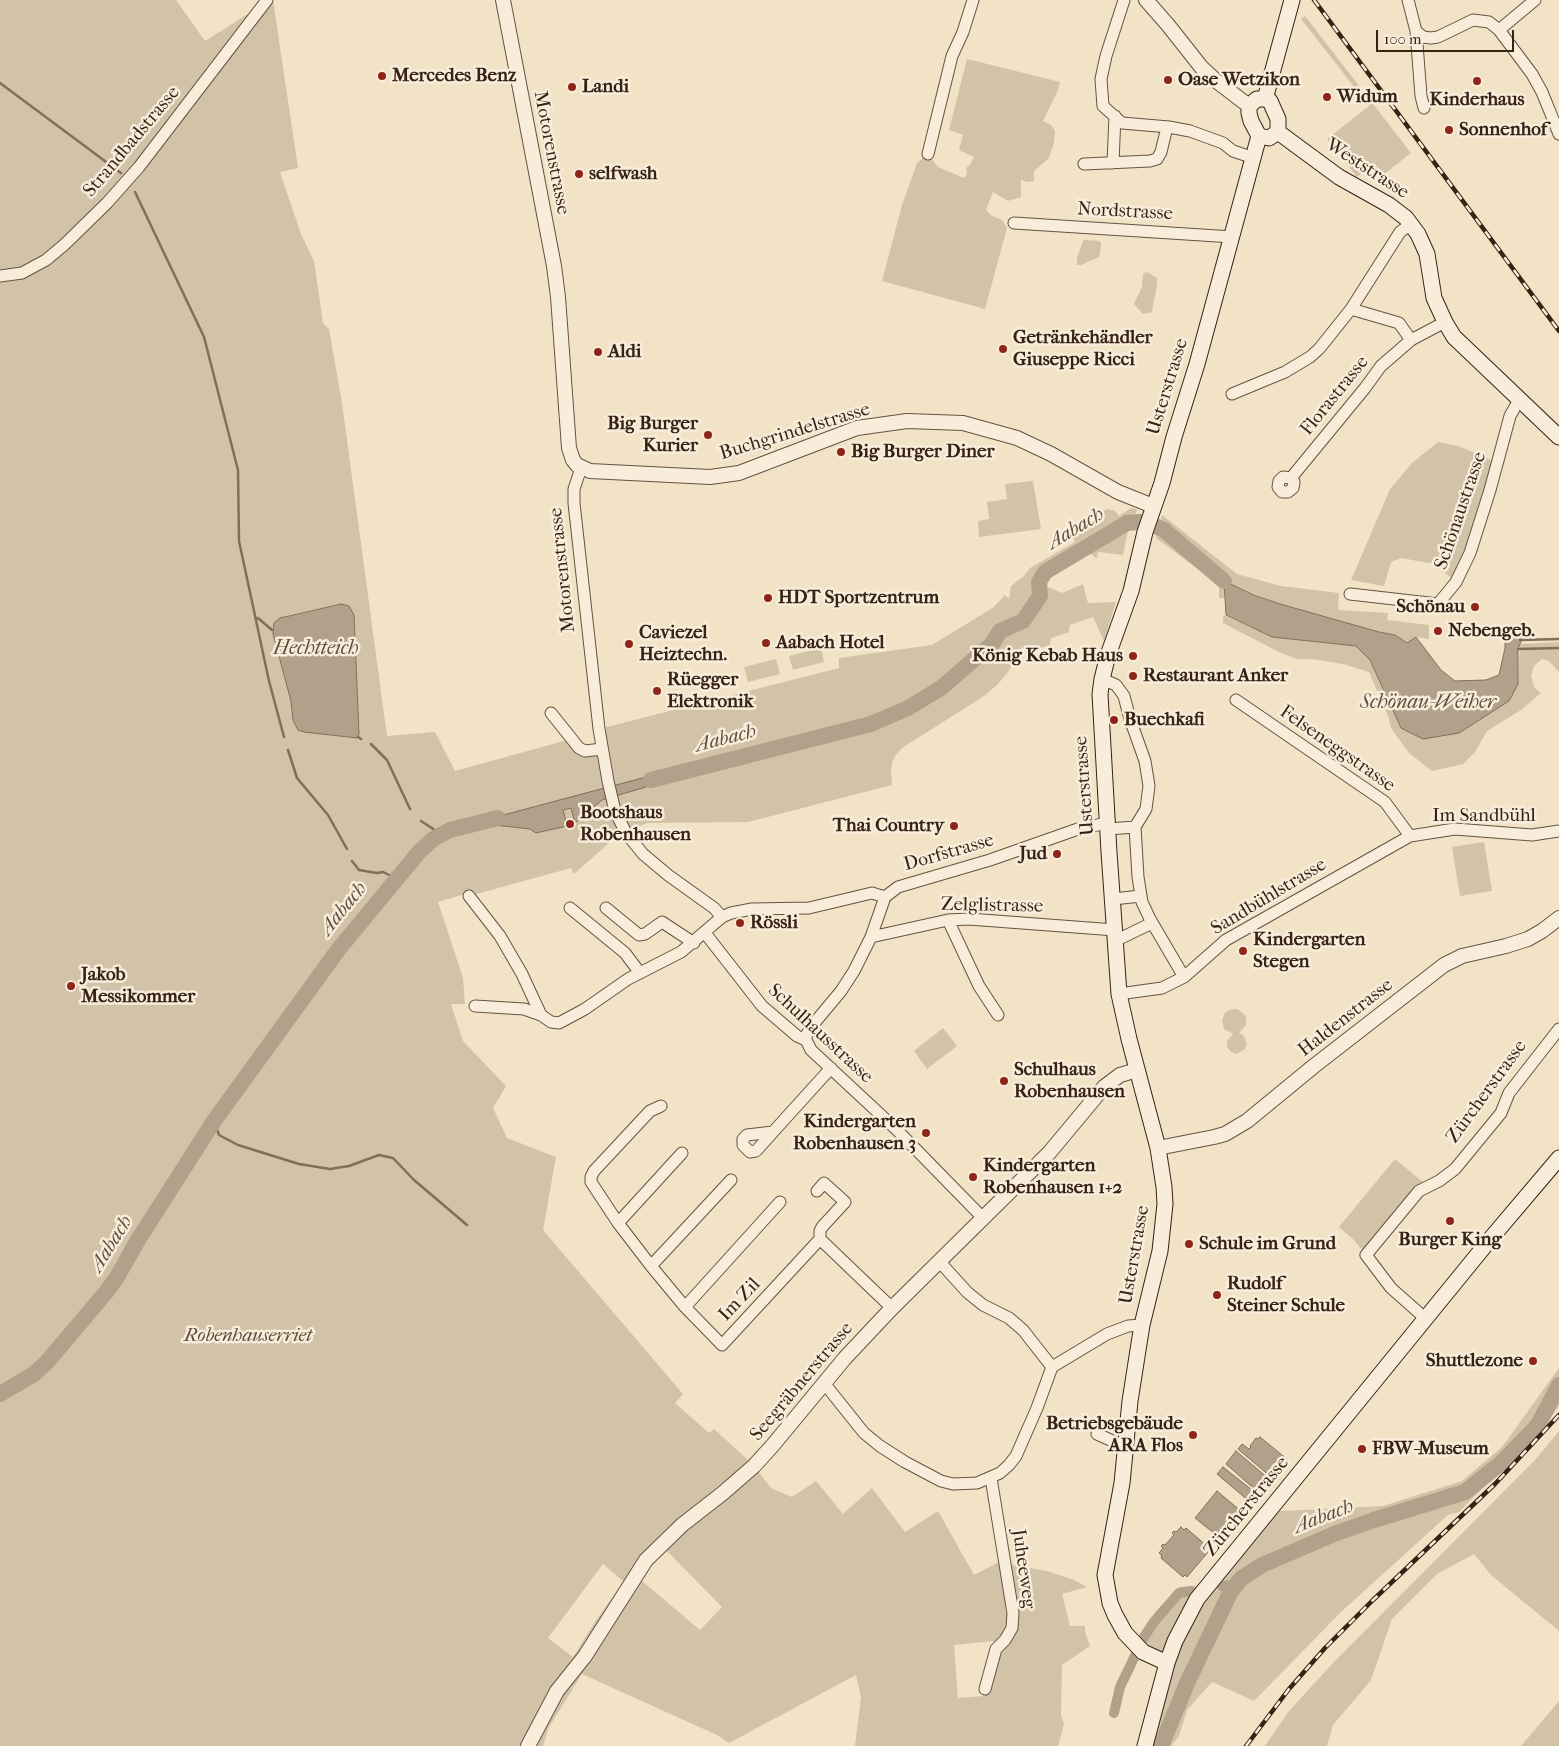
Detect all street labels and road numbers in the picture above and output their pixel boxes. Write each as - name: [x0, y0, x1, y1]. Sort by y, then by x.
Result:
- street label: Strandbadstrasse: [79, 82, 185, 202]
- street label: Motorenstrasse: [528, 89, 574, 217]
- street label: Weststrasse: [1321, 134, 1413, 204]
- street label: Nordstrasse: [1077, 198, 1173, 226]
- street label: Usterstrasse: [1142, 336, 1194, 438]
- street label: Florastrasse: [1296, 352, 1374, 440]
- street label: Buchgrindelstrasse: [717, 398, 873, 466]
- street label: Schönaustrasse: [1430, 449, 1492, 573]
- street label: Motorenstrasse: [545, 506, 581, 634]
- street label: Felseneggstrasse: [1275, 701, 1399, 797]
- street label: Usterstrasse: [1070, 735, 1100, 837]
- street label: Im Sandbühl: [1432, 805, 1536, 827]
- street label: Dorfstrasse: [901, 829, 997, 877]
- street label: Sandbühlstrasse: [1207, 854, 1331, 940]
- street label: Zelglistrasse: [941, 894, 1043, 918]
- street label: Haldenstrasse: [1294, 974, 1398, 1062]
- street label: Schulhausstrasse: [763, 979, 877, 1089]
- street label: Zürcherstrasse: [1442, 1036, 1532, 1148]
- street label: Usterstrasse: [1115, 1204, 1155, 1306]
- street label: Im Zil: [714, 1274, 766, 1326]
- street label: Seegräbnerstrasse: [746, 1318, 858, 1446]
- street label: Zürcherstrasse: [1200, 1452, 1294, 1562]
- street label: Juheeweg: [1006, 1528, 1040, 1610]

